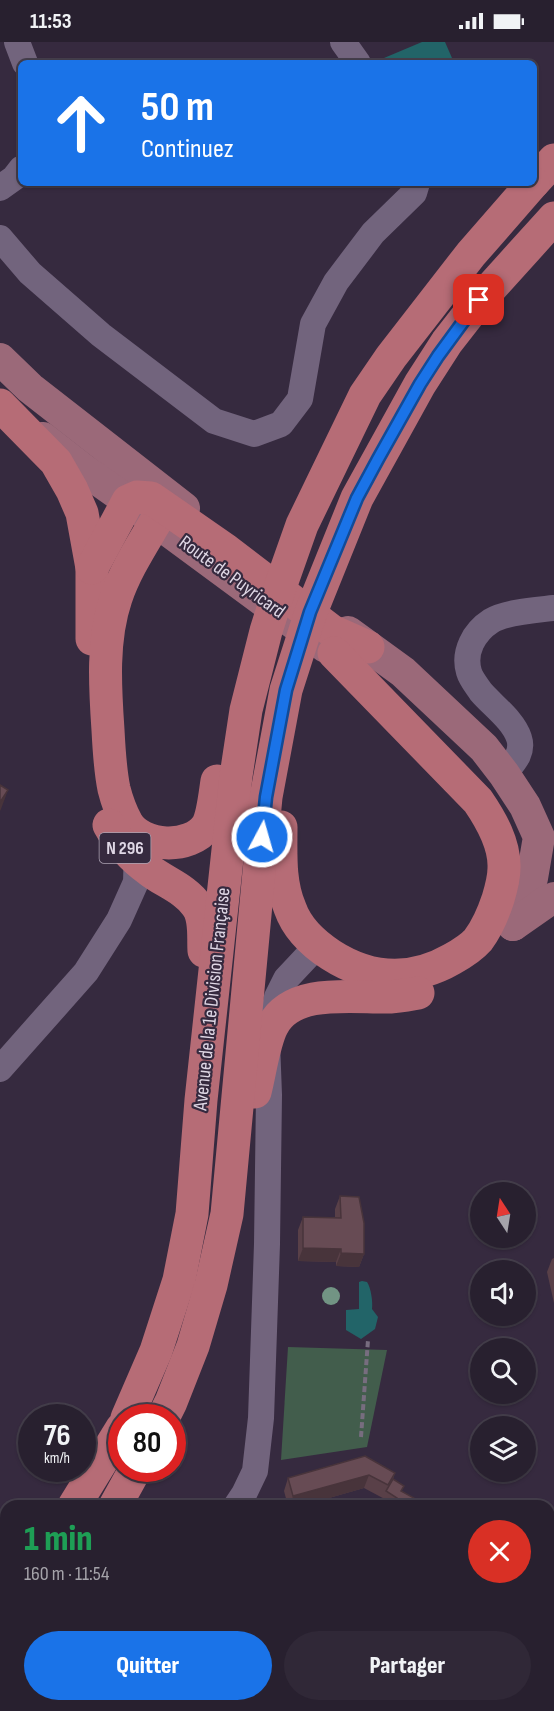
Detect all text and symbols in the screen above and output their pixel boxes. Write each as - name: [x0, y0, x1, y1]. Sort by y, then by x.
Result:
- text: 11:53: [30, 8, 72, 35]
- text: 50 m: [141, 82, 214, 133]
- icon: ahead: [42, 84, 120, 162]
- text: Continuez: [141, 133, 233, 165]
- pin: [453, 274, 504, 325]
- icon: arrive: [462, 283, 495, 316]
- street label: Route de Puyricard: [174, 530, 290, 624]
- position arrow: [230, 805, 294, 869]
- road number: N 296: [100, 833, 150, 863]
- street label: Avenue de la 1e Division Française: [188, 886, 236, 1113]
- north arrow: [470, 1182, 536, 1248]
- map controls: [470, 1182, 536, 1482]
- button: sound: [470, 1260, 536, 1326]
- button: search: [470, 1338, 536, 1404]
- speed limit sign: 80: [108, 1404, 186, 1482]
- button: layers: [470, 1416, 536, 1482]
- text: 76: [43, 1418, 71, 1454]
- text: km/h: [44, 1449, 70, 1468]
- text: 1 min: [24, 1518, 92, 1561]
- button: close: [468, 1520, 531, 1583]
- text: 160 m · 11:54: [24, 1562, 109, 1586]
- button: Quitter: [24, 1631, 272, 1700]
- button: Partager: [284, 1631, 531, 1700]

